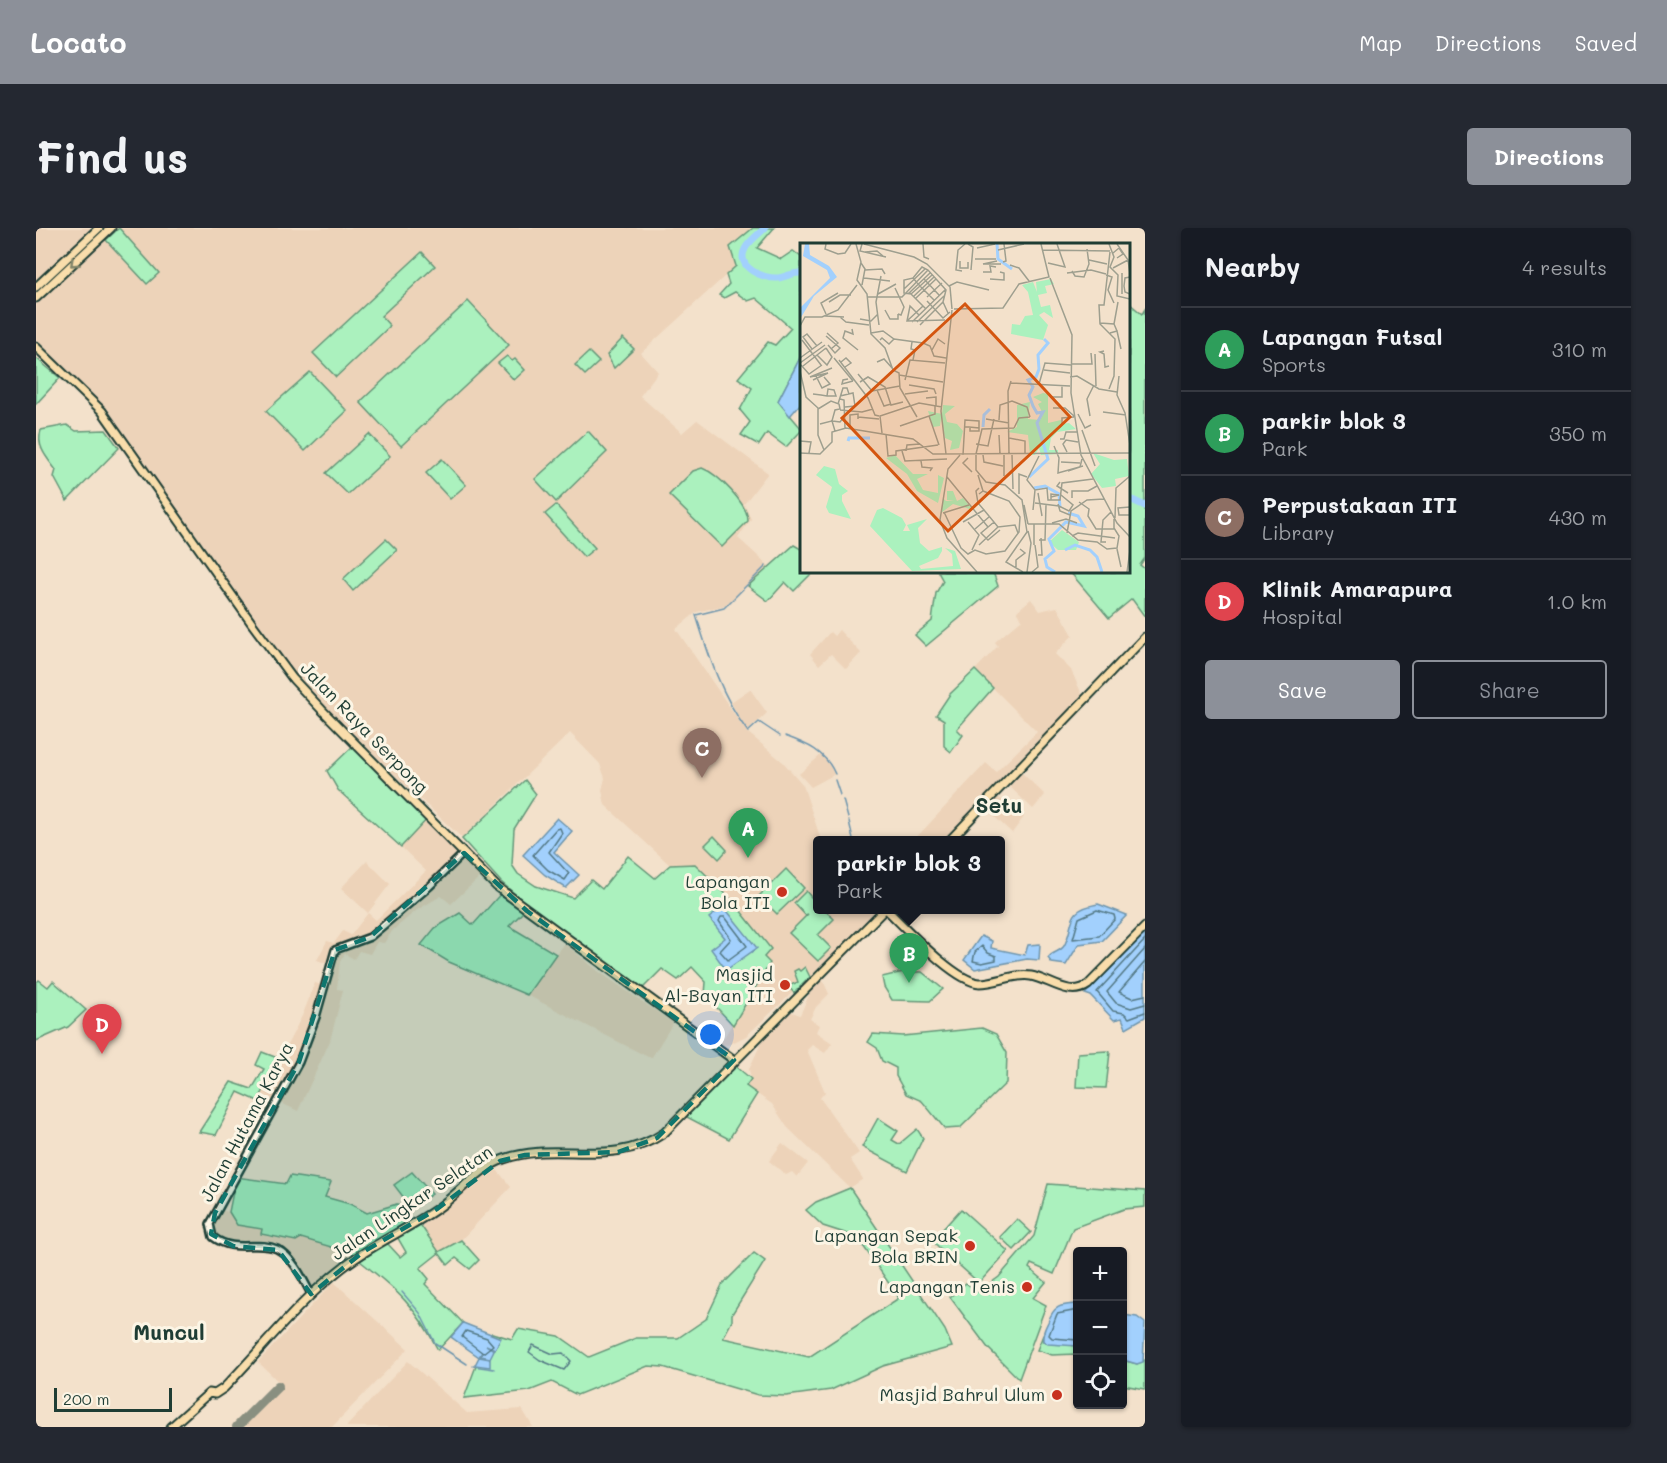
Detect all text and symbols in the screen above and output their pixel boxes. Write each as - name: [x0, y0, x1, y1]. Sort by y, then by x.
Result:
- text: Locato: [30, 24, 127, 60]
- text: Map: [1359, 29, 1402, 56]
- text: Directions: [1435, 29, 1542, 56]
- text: Saved: [1575, 29, 1637, 56]
- button: Directions: [1467, 128, 1631, 185]
- text: Find us: [36, 129, 188, 184]
- inset map: [800, 243, 1130, 573]
- text: Nearby: [1205, 250, 1300, 284]
- text: 4 results: [1522, 254, 1607, 280]
- one-way arrow: [70, 256, 80, 267]
- text: Lapangan Futsal: [1262, 322, 1442, 351]
- text: A: [1218, 336, 1231, 362]
- text: 310 m: [1552, 336, 1607, 362]
- text: Sports: [1262, 351, 1326, 377]
- text: parkir blok 3: [1262, 406, 1406, 435]
- text: B: [1218, 420, 1231, 446]
- text: 350 m: [1549, 420, 1607, 446]
- text: Park: [1262, 435, 1307, 461]
- text: Perpustakaan ITI: [1262, 490, 1457, 519]
- text: C: [1217, 504, 1232, 530]
- text: 430 m: [1549, 504, 1607, 530]
- text: Library: [1262, 519, 1334, 545]
- text: Klinik Amarapura: [1262, 574, 1452, 603]
- text: D: [1217, 588, 1232, 614]
- text: 1.0 km: [1547, 588, 1607, 614]
- text: Hospital: [1262, 603, 1343, 629]
- street label: Jalan Raya Serpong: [296, 656, 434, 798]
- button: Save: [1205, 660, 1400, 719]
- button: Share: [1412, 660, 1607, 719]
- pin: C: [682, 728, 722, 778]
- district label: Setu: [975, 791, 1023, 818]
- pin: A: [728, 808, 768, 858]
- popup: [813, 836, 1005, 914]
- text: parkir blok 3: [837, 848, 981, 877]
- place label: Lapangan Bola ITI: [685, 869, 770, 914]
- text: Park: [837, 877, 882, 903]
- marker: Lapangan Bola ITI: [775, 885, 789, 899]
- pin: B: [890, 934, 928, 983]
- place label: Masjid Al-Bayan ITI: [664, 962, 773, 1007]
- marker: Masjid Al-Bayan ITI: [778, 978, 792, 992]
- pin: D: [82, 1004, 122, 1054]
- your location: [696, 1020, 725, 1049]
- street label: Jalan Hutama Karya: [194, 1038, 298, 1206]
- street label: Jalan Lingkar Selatan: [326, 1139, 497, 1265]
- place label: Lapangan Sepak Bola BRIN: [814, 1223, 958, 1268]
- marker: Lapangan Sepak Bola BRIN: [963, 1239, 977, 1253]
- map controls: [1073, 1247, 1127, 1409]
- button: +: [1073, 1247, 1127, 1301]
- place label: Lapangan Tenis: [879, 1274, 1015, 1298]
- marker: Lapangan Tenis: [1020, 1280, 1034, 1294]
- button: −: [1073, 1301, 1127, 1355]
- district label: Muncul: [133, 1318, 205, 1345]
- button: locate: [1073, 1355, 1127, 1409]
- place label: Masjid Bahrul Ulum: [880, 1382, 1045, 1406]
- scale bar: [54, 1385, 172, 1412]
- text: 200 m: [63, 1388, 110, 1409]
- marker: Masjid Bahrul Ulum: [1050, 1388, 1064, 1402]

